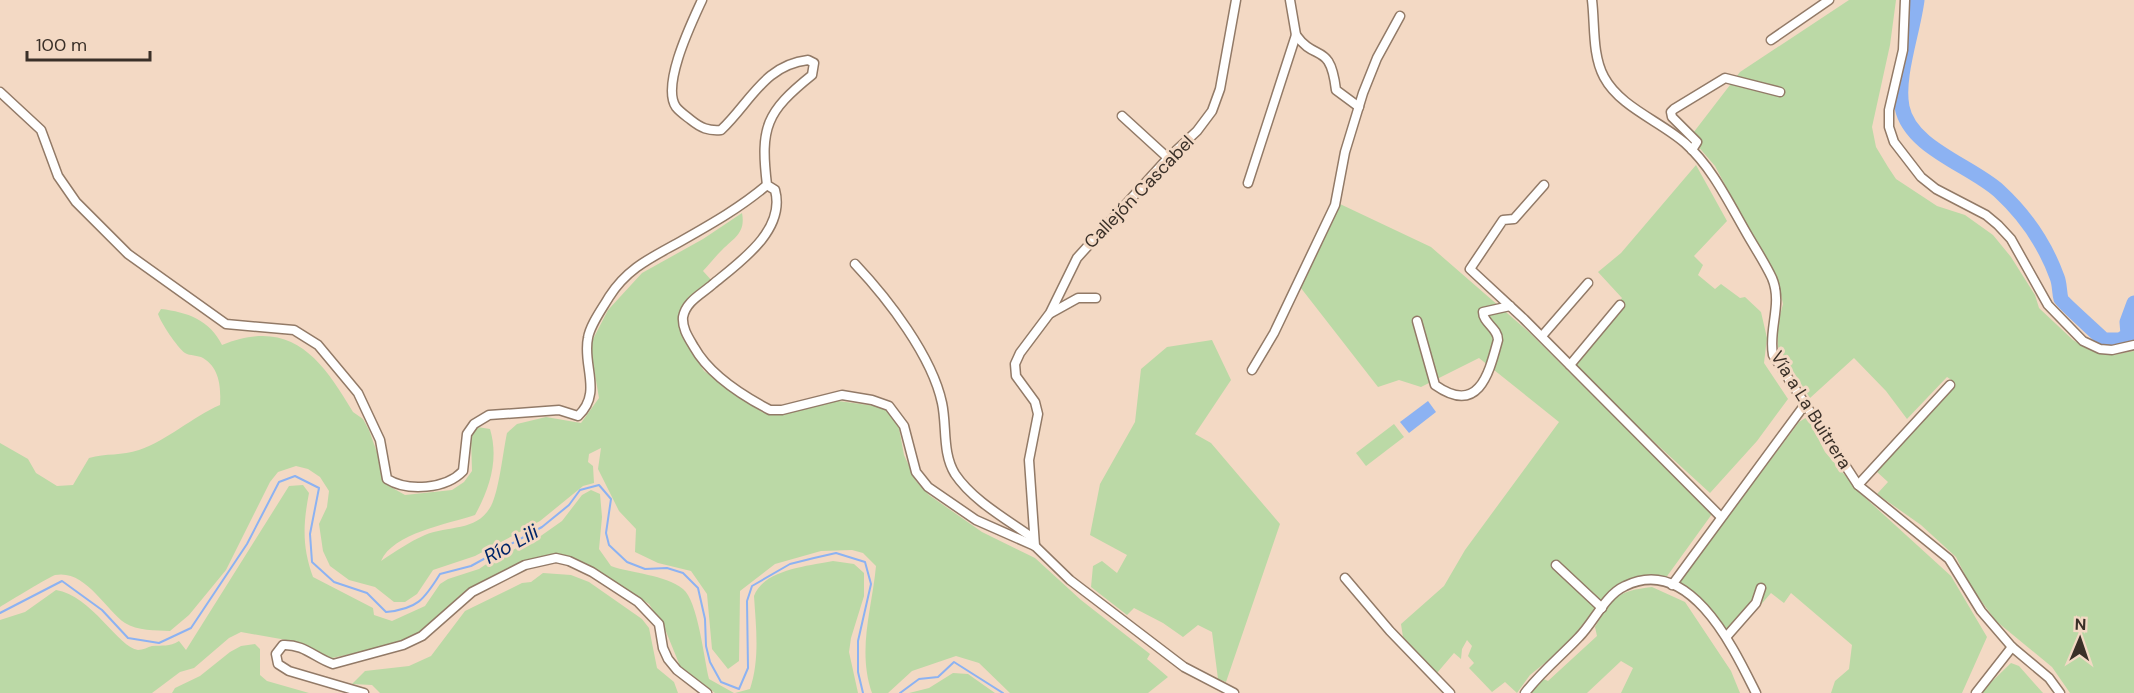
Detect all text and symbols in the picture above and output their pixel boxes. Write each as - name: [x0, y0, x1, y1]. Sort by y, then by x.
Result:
- scale bar: [27, 24, 150, 62]
- text: 100 m: [36, 33, 87, 57]
- street label: Callejón Cascabel: [1079, 130, 1199, 254]
- street label: Vía a La Buitrera: [1765, 346, 1857, 474]
- water label: Río Lili: [479, 518, 544, 570]
- north arrow: [2050, 609, 2110, 669]
- text: N: [2074, 614, 2087, 635]

